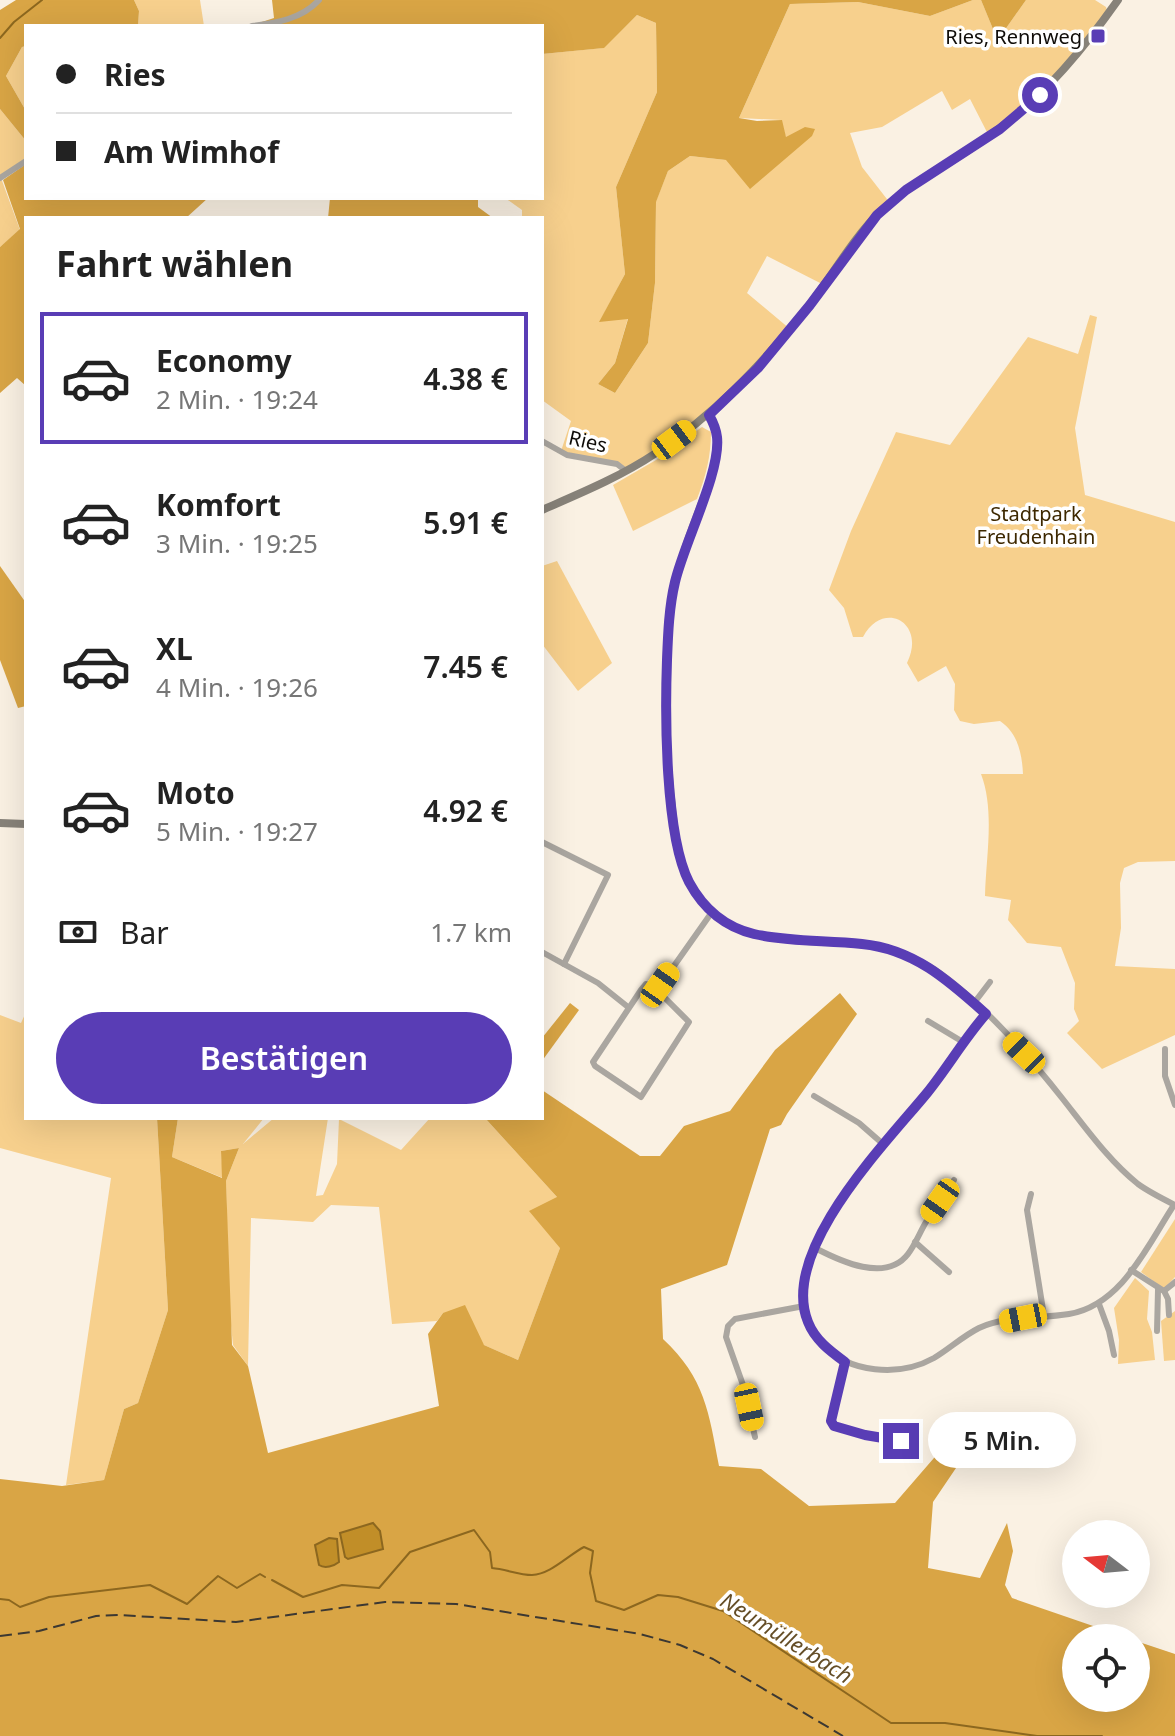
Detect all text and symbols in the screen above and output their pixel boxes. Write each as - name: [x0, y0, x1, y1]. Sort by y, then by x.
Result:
- place label: Ries, Rennweg: [945, 23, 1082, 50]
- marker: Ries, Rennweg: [1089, 27, 1107, 45]
- text: Ries: [104, 54, 166, 95]
- route start: [1022, 77, 1058, 113]
- text: Am Wimhof: [104, 131, 279, 172]
- text: Fahrt wählen: [56, 239, 293, 288]
- text: Economy: [156, 340, 292, 381]
- icon: car: [60, 342, 132, 414]
- text: 4.38 €: [423, 358, 508, 399]
- text: 2 Min. · 19:24: [156, 381, 318, 417]
- car: [648, 416, 700, 464]
- street label: Ries: [566, 424, 610, 458]
- text: Komfort: [156, 484, 281, 525]
- icon: car: [60, 486, 132, 558]
- park label: Stadtpark Freudenhain: [977, 500, 1095, 550]
- text: 5.91 €: [423, 502, 508, 543]
- text: 3 Min. · 19:25: [156, 525, 318, 561]
- text: XL: [156, 628, 193, 669]
- icon: car: [60, 630, 132, 702]
- text: 7.45 €: [423, 646, 508, 687]
- text: 4 Min. · 19:26: [156, 669, 318, 705]
- text: Moto: [156, 772, 235, 813]
- icon: car: [60, 774, 132, 846]
- text: 4.92 €: [423, 790, 508, 831]
- text: 5 Min. · 19:27: [156, 813, 318, 849]
- icon: cash: [56, 910, 100, 954]
- text: Bar: [120, 912, 169, 953]
- text: 1.7 km: [430, 914, 512, 950]
- car: [636, 958, 684, 1012]
- button: Bestätigen: [56, 1012, 512, 1104]
- car: [998, 1028, 1050, 1078]
- car: [916, 1174, 964, 1228]
- car: [997, 1302, 1049, 1334]
- car: [732, 1381, 766, 1433]
- callout: 5 Min.: [929, 1413, 1077, 1469]
- text: 5 Min.: [964, 1422, 1040, 1458]
- route end: [883, 1423, 919, 1459]
- north arrow: [1062, 1520, 1150, 1608]
- map controls: [1062, 1520, 1150, 1712]
- water label: Neumüllerbach: [715, 1584, 859, 1690]
- button: locate: [1062, 1624, 1150, 1712]

